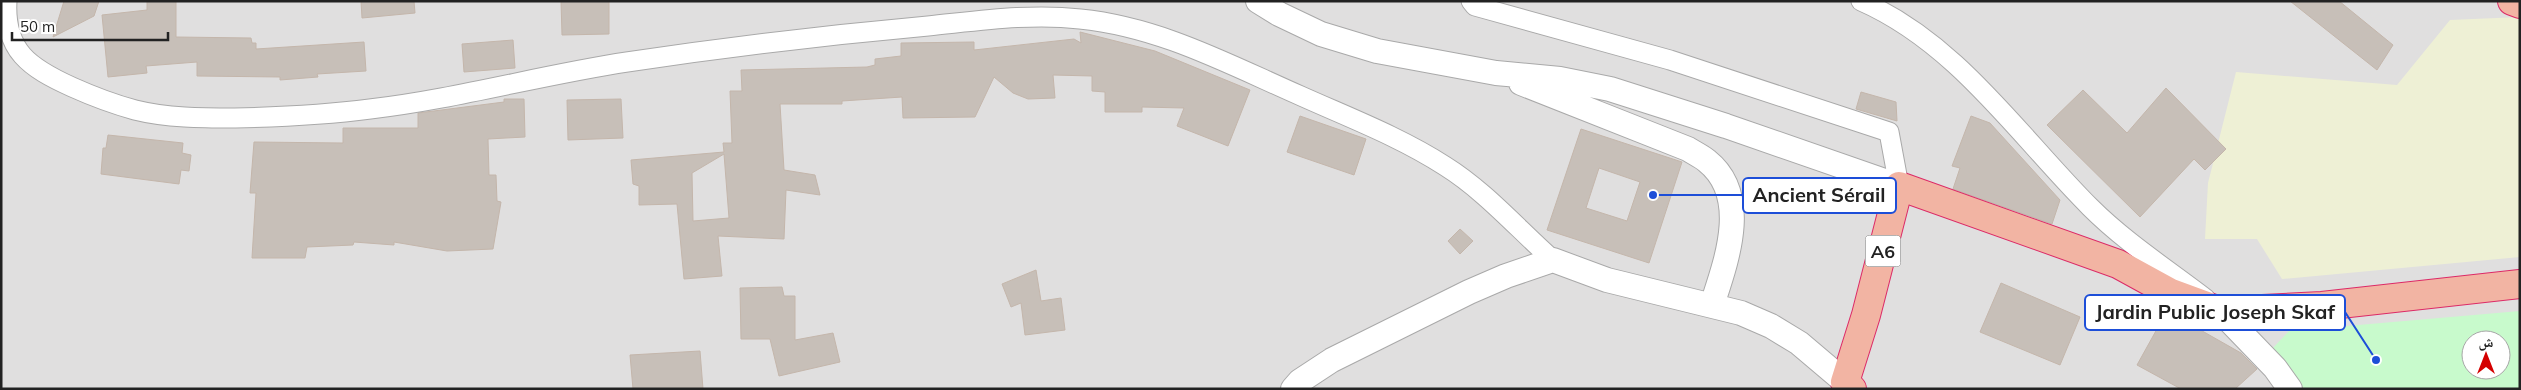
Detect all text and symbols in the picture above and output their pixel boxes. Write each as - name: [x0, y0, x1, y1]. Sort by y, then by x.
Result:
- scale bar: [12, 10, 169, 42]
- text: 50 m: [20, 17, 55, 36]
- callout: Ancient Sérail: [1743, 178, 1896, 213]
- text: Ancient Sérail: [1753, 182, 1885, 207]
- road number: A6: [1866, 236, 1900, 266]
- callout: Jardin Public Joseph Skaf: [2085, 295, 2345, 330]
- text: Jardin Public Joseph Skaf: [2095, 299, 2335, 324]
- north arrow: [2461, 330, 2511, 380]
- text: ش: [2479, 333, 2494, 351]

